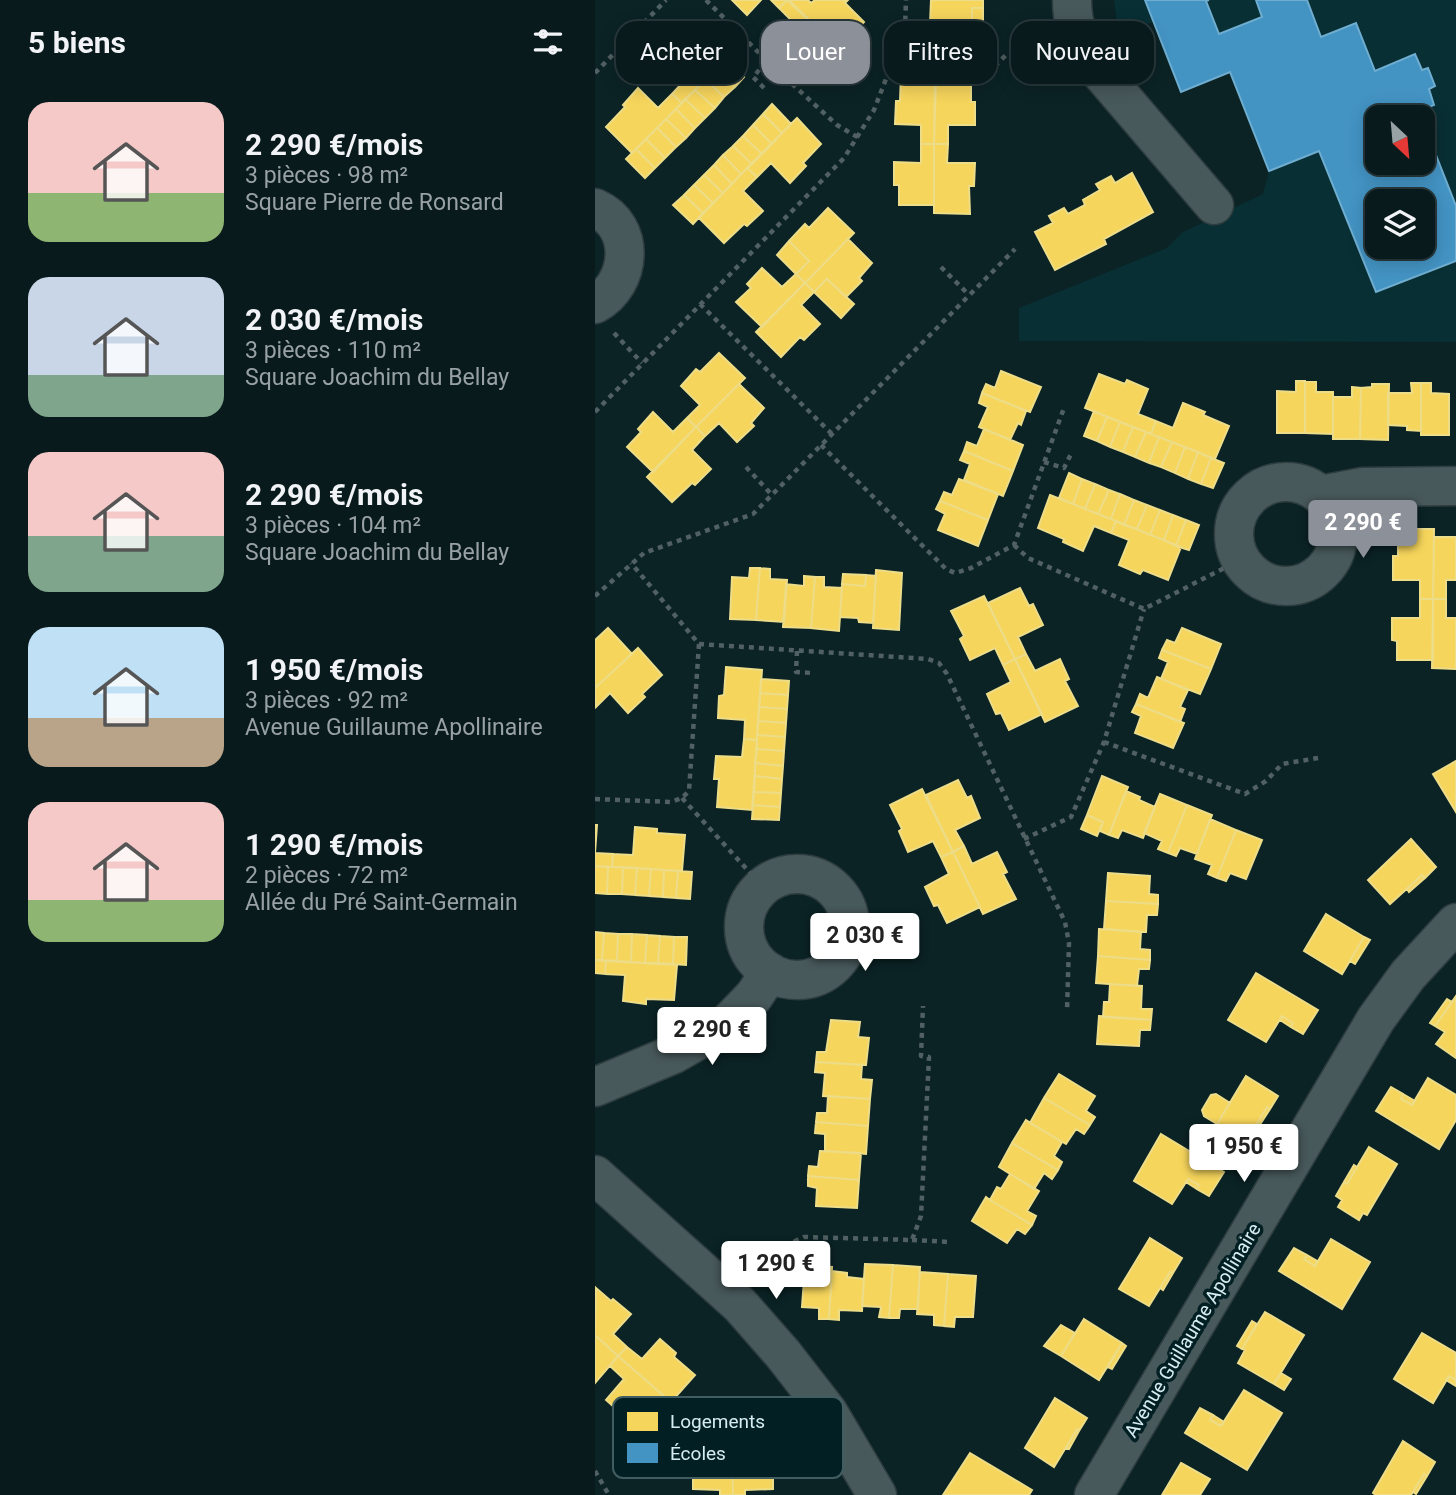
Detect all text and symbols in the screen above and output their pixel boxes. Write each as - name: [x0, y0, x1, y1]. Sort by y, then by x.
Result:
- chip: Acheter: [616, 21, 747, 84]
- chip: Louer: [761, 21, 870, 84]
- chip: Filtres: [884, 21, 997, 84]
- chip: Nouveau: [1011, 21, 1154, 84]
- icon: filters: [529, 23, 567, 61]
- text: 5 biens: [28, 25, 126, 60]
- north arrow: [1365, 105, 1435, 175]
- map controls: [1365, 105, 1435, 259]
- text: 2 290 €/mois: [245, 127, 423, 162]
- icon: home: [84, 130, 168, 214]
- text: 3 pièces · 98 m²: [245, 162, 408, 189]
- text: Square Pierre de Ronsard: [245, 189, 504, 216]
- button: layers: [1365, 189, 1435, 259]
- text: 2 030 €/mois: [245, 302, 423, 337]
- icon: home: [84, 305, 168, 389]
- text: 3 pièces · 110 m²: [245, 337, 421, 364]
- text: Square Joachim du Bellay: [245, 364, 509, 391]
- text: 2 290 €/mois: [245, 477, 423, 512]
- icon: home: [84, 480, 168, 564]
- pin: 2 290 €: [1298, 500, 1428, 560]
- text: 2 290 €: [1324, 509, 1402, 536]
- text: 3 pièces · 104 m²: [245, 512, 421, 539]
- text: Square Joachim du Bellay: [245, 539, 509, 566]
- text: 1 950 €/mois: [245, 652, 423, 687]
- icon: home: [84, 655, 168, 739]
- text: 3 pièces · 92 m²: [245, 687, 408, 714]
- text: Avenue Guillaume Apollinaire: [245, 714, 543, 741]
- text: 1 290 €/mois: [245, 827, 423, 862]
- icon: home: [84, 830, 168, 914]
- text: 2 pièces · 72 m²: [245, 862, 408, 889]
- text: Allée du Pré Saint-Germain: [245, 889, 518, 916]
- pin: 2 030 €: [800, 914, 930, 973]
- text: 2 030 €: [826, 922, 904, 949]
- pin: 2 290 €: [647, 1007, 777, 1067]
- text: 2 290 €: [673, 1016, 751, 1043]
- pin: 1 950 €: [1179, 1124, 1309, 1184]
- text: 1 950 €: [1205, 1133, 1283, 1160]
- street label: Avenue Guillaume Apollinaire: [1119, 1219, 1266, 1442]
- pin: 1 290 €: [711, 1242, 841, 1301]
- text: 1 290 €: [737, 1250, 815, 1277]
- legend: [613, 1397, 843, 1478]
- text: Logements: [670, 1410, 765, 1433]
- text: Écoles: [670, 1442, 726, 1465]

